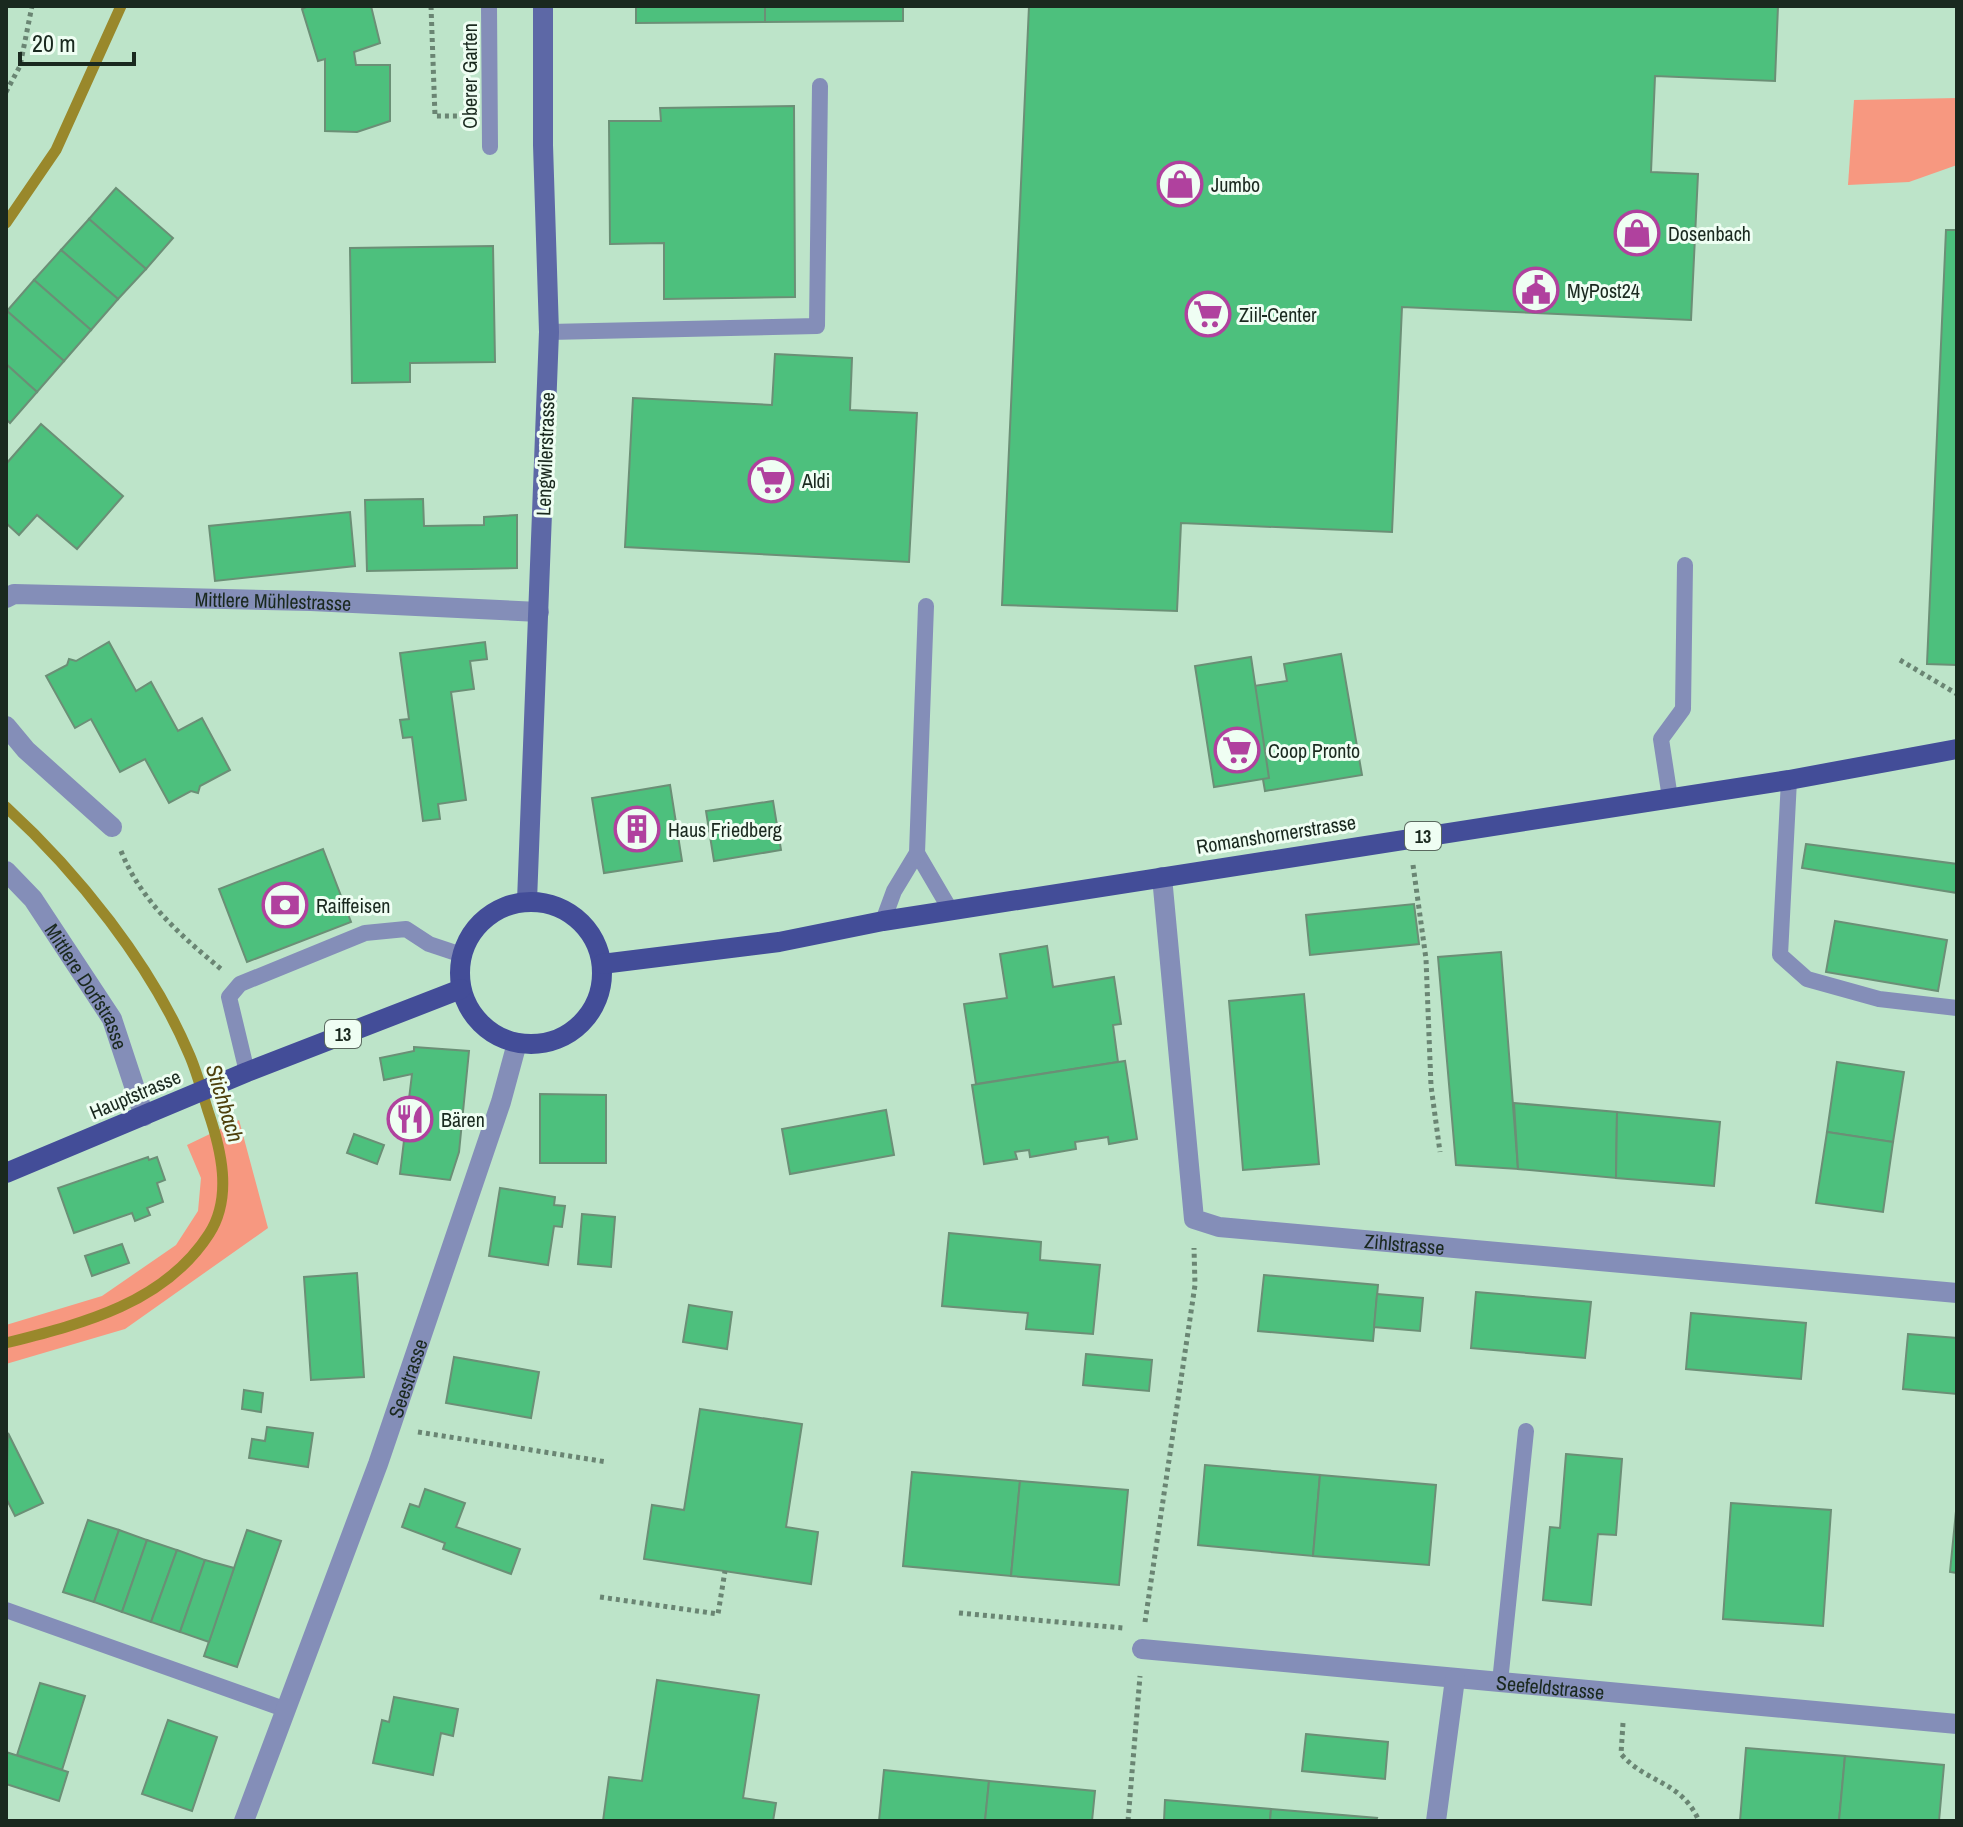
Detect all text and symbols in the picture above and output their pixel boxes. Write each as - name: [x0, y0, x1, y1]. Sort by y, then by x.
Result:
- scale bar: [20, 16, 134, 66]
- street label: Oberer Garten: [456, 23, 483, 129]
- text: 20 m: [32, 27, 76, 59]
- shop icon: Jumbo: [1156, 160, 1204, 208]
- place label: Jumbo: [1211, 171, 1260, 198]
- shop icon: Dosenbach: [1613, 209, 1661, 257]
- place label: Dosenbach: [1668, 220, 1751, 247]
- public building icon: MyPost24: [1512, 266, 1560, 314]
- place label: MyPost24: [1567, 277, 1640, 304]
- supermarket icon: Ziil-Center: [1184, 290, 1232, 338]
- place label: Ziil-Center: [1239, 301, 1317, 328]
- street label: Lengwilerstrasse: [529, 392, 561, 516]
- supermarket icon: Aldi: [747, 456, 795, 504]
- place label: Aldi: [801, 467, 830, 494]
- street label: Mittlere Mühlestrasse: [194, 585, 352, 616]
- supermarket icon: Coop Pronto: [1213, 726, 1261, 774]
- place label: Coop Pronto: [1268, 737, 1360, 764]
- building icon: Haus Friedberg: [613, 805, 661, 853]
- street label: Romanshornerstrasse: [1194, 808, 1358, 860]
- place label: Haus Friedberg: [668, 816, 782, 843]
- road number: 13: [1405, 822, 1441, 850]
- bank icon: Raiffeisen: [261, 881, 309, 929]
- place label: Raiffeisen: [316, 892, 390, 919]
- street label: Mittlere Dorfstrasse: [39, 918, 135, 1053]
- road number: 13: [325, 1020, 361, 1048]
- water label: Stichbach: [199, 1060, 251, 1146]
- street label: Hauptstrasse: [85, 1063, 185, 1125]
- restaurant icon: Bären: [386, 1095, 434, 1143]
- place label: Bären: [441, 1106, 485, 1133]
- street label: Zihlstrasse: [1363, 1227, 1446, 1261]
- street label: Seestrasse: [381, 1335, 433, 1421]
- street label: Seefeldstrasse: [1495, 1668, 1606, 1705]

